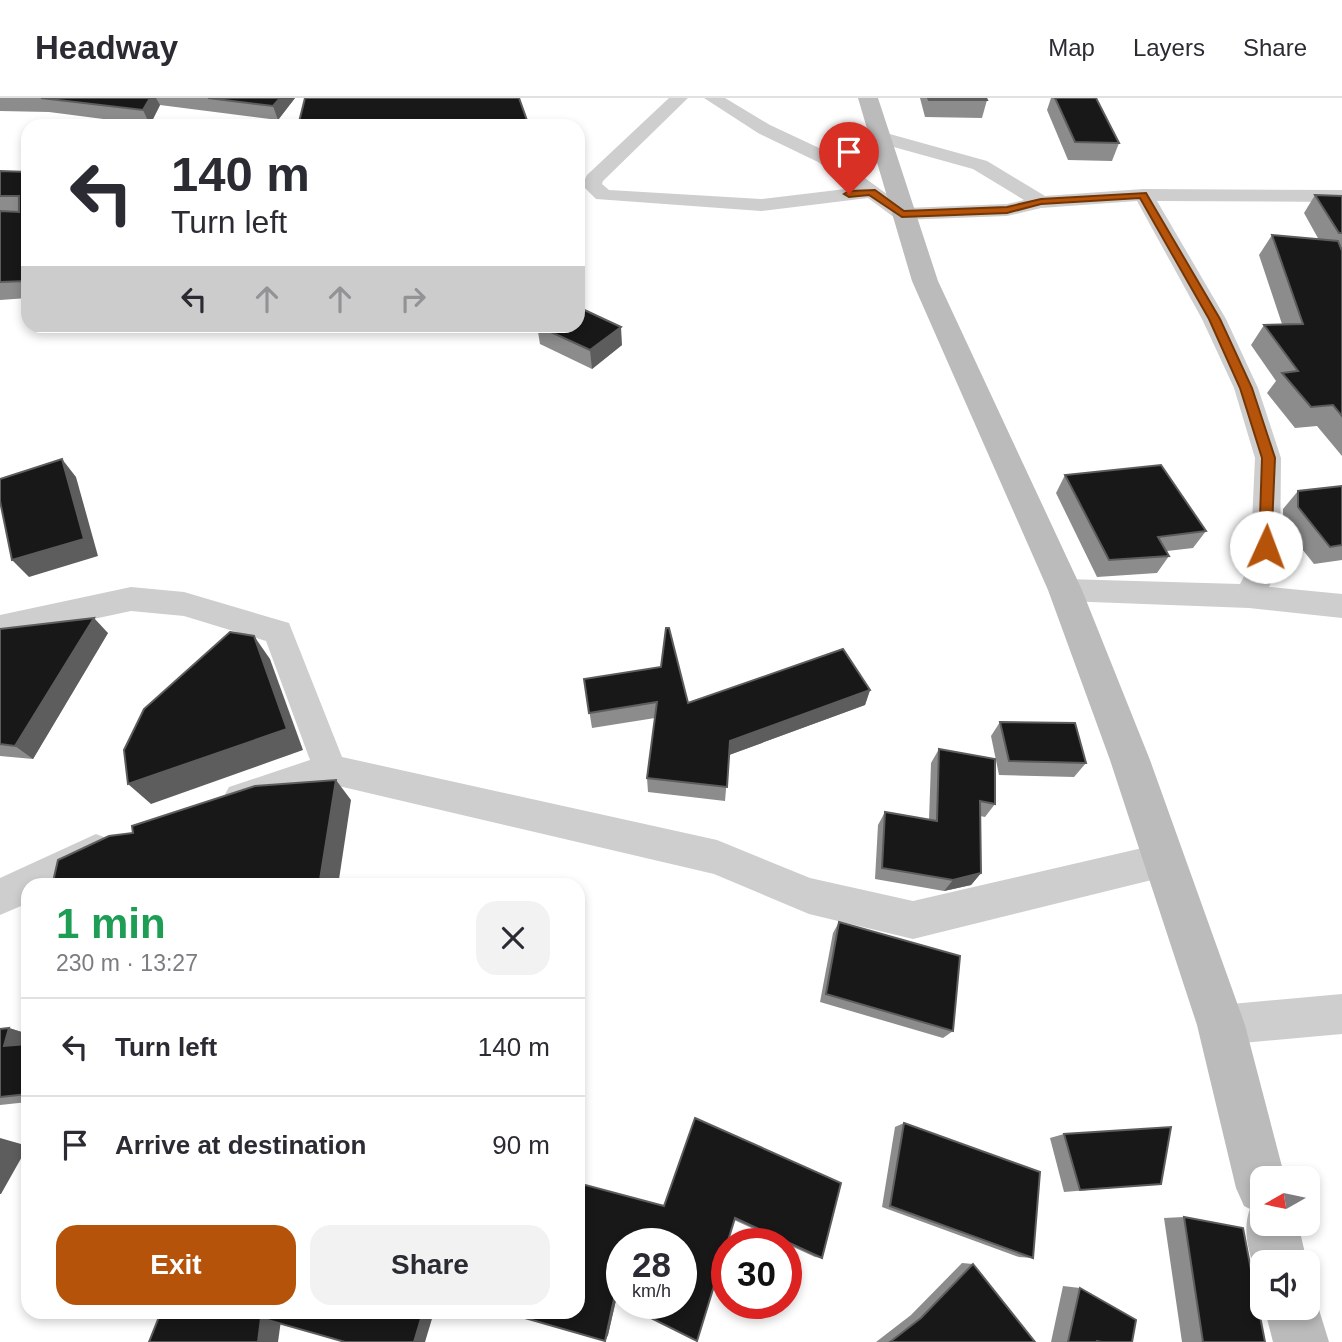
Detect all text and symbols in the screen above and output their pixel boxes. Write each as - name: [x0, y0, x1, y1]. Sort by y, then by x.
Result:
- text: Headway: [35, 29, 178, 66]
- text: Map: [1048, 34, 1095, 61]
- text: Layers: [1133, 34, 1205, 61]
- text: Share: [1243, 34, 1307, 61]
- pin: [819, 122, 879, 194]
- icon: arrive: [830, 133, 868, 171]
- icon: left: [56, 147, 147, 238]
- text: 140 m: [171, 147, 310, 201]
- text: Turn left: [171, 204, 287, 240]
- icon: left: [175, 280, 213, 318]
- icon: ahead: [248, 280, 286, 318]
- icon: ahead: [321, 280, 359, 318]
- icon: right: [394, 280, 432, 318]
- position arrow: [1229, 510, 1303, 584]
- text: 1 min: [56, 900, 166, 947]
- button: close: [476, 901, 550, 975]
- text: 230 m · 13:27: [56, 950, 198, 976]
- icon: left: [56, 1028, 94, 1066]
- text: Turn left: [115, 1032, 217, 1062]
- text: 140 m: [478, 1032, 550, 1062]
- icon: arrive: [56, 1126, 94, 1164]
- text: Arrive at destination: [115, 1130, 366, 1160]
- text: 90 m: [492, 1130, 550, 1160]
- north arrow: [1250, 1166, 1320, 1236]
- map controls: [1250, 1166, 1320, 1320]
- button: Exit: [56, 1225, 296, 1305]
- button: Share: [310, 1225, 550, 1305]
- speed limit sign: 30: [711, 1228, 802, 1319]
- text: 28: [632, 1245, 671, 1284]
- button: sound: [1250, 1250, 1320, 1320]
- text: km/h: [632, 1281, 671, 1301]

